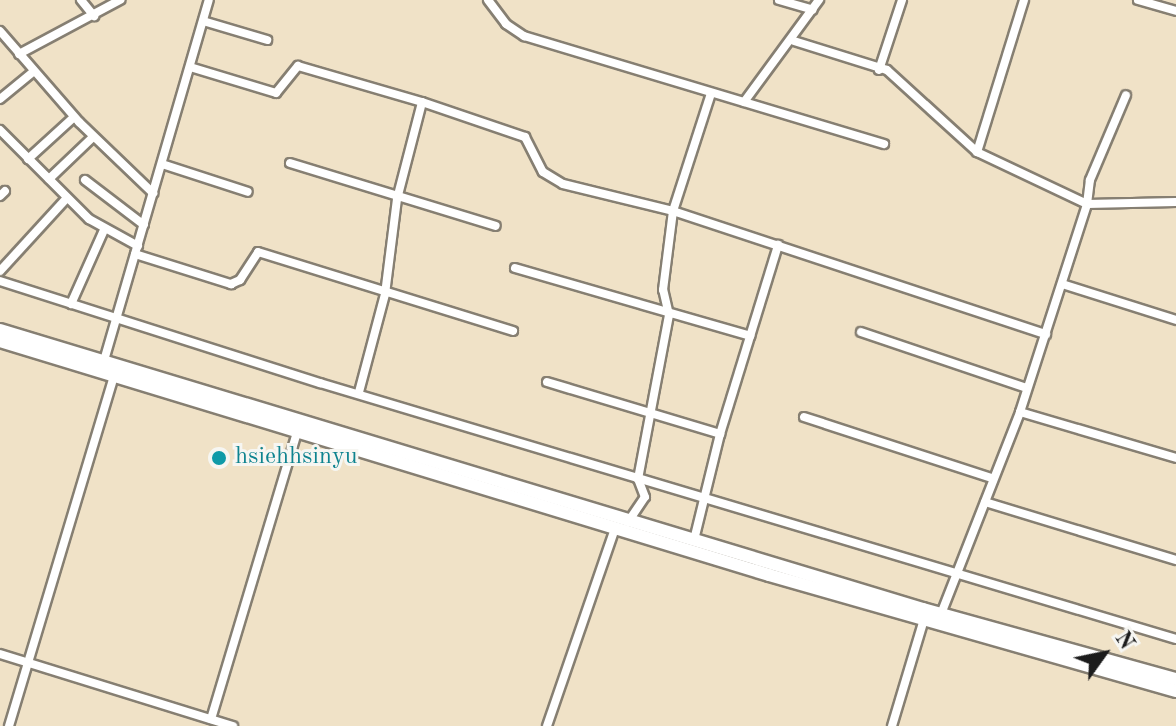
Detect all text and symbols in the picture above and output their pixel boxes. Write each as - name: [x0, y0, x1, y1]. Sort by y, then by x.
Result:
- place label: hsiehhsinyu: [235, 444, 357, 472]
- marker: hsiehhsinyu: [210, 449, 228, 467]
- north arrow: [1064, 614, 1144, 694]
- text: N: [1110, 628, 1138, 654]

